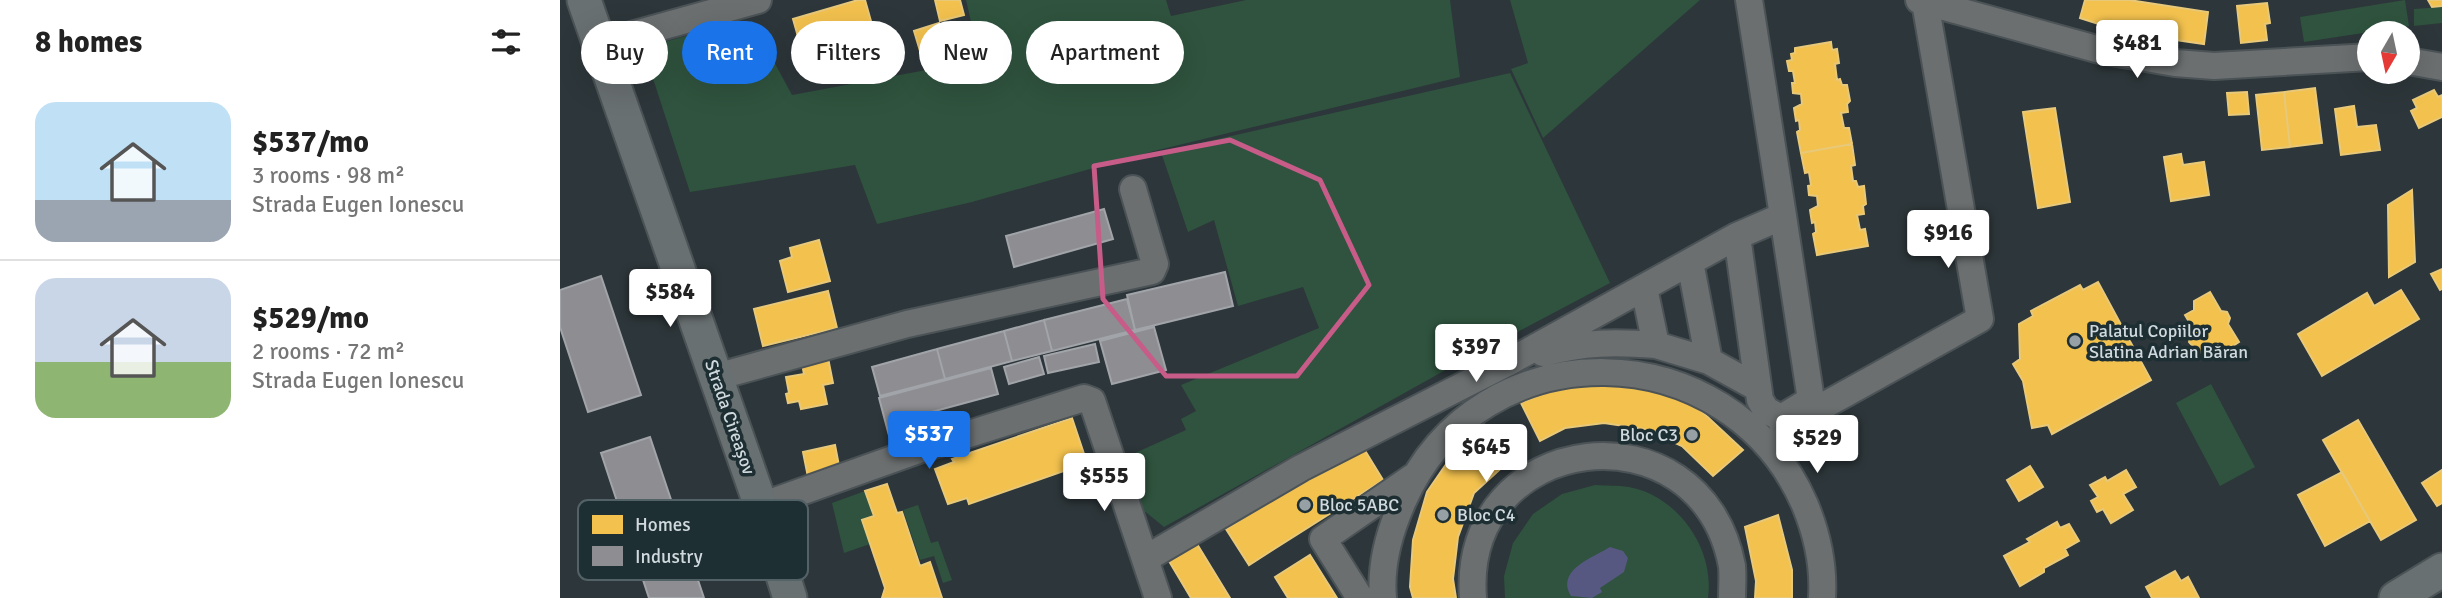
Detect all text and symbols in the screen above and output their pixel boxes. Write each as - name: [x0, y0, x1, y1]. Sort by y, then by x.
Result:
- pin: $481: [2096, 20, 2178, 80]
- chip: Buy: [581, 21, 668, 84]
- chip: Rent: [682, 21, 777, 84]
- chip: Filters: [791, 21, 905, 84]
- chip: New: [919, 21, 1012, 84]
- chip: Apartment: [1026, 21, 1184, 84]
- north arrow: [2357, 21, 2420, 84]
- map controls: [2357, 21, 2420, 84]
- icon: filters: [487, 23, 525, 61]
- text: 8 homes: [35, 24, 142, 61]
- text: $481: [2112, 28, 2162, 57]
- text: $537/mo: [252, 124, 369, 161]
- icon: home: [91, 130, 175, 214]
- text: 3 rooms · 98 m²: [252, 161, 405, 190]
- text: Strada Eugen Ionescu: [252, 190, 464, 219]
- pin: $916: [1907, 210, 1989, 270]
- text: $916: [1923, 218, 1973, 247]
- pin: $584: [629, 270, 711, 329]
- text: $584: [645, 277, 695, 306]
- text: $529/mo: [252, 300, 369, 337]
- icon: home: [91, 306, 175, 390]
- place label: Palatul Copiilor Slatina Adrian Băran: [2089, 320, 2248, 363]
- pin: $397: [1435, 324, 1517, 384]
- text: $397: [1451, 332, 1501, 361]
- marker: Palatul Copiilor Slatina Adrian Băran: [2067, 333, 2083, 349]
- text: 2 rooms · 72 m²: [252, 337, 405, 366]
- street label: Strada Cireașov: [700, 357, 760, 478]
- text: Strada Eugen Ionescu: [252, 366, 464, 395]
- pin: $537: [888, 412, 970, 471]
- pin: $529: [1776, 416, 1858, 475]
- text: $537: [904, 419, 954, 448]
- text: $529: [1792, 423, 1842, 452]
- pin: $645: [1445, 424, 1527, 484]
- place label: Bloc C3: [1620, 424, 1678, 446]
- marker: Bloc C3: [1684, 427, 1700, 443]
- text: $645: [1461, 432, 1511, 461]
- pin: $555: [1063, 454, 1145, 513]
- text: $555: [1079, 461, 1129, 490]
- place label: Bloc 5ABC: [1319, 494, 1399, 516]
- marker: Bloc 5ABC: [1297, 497, 1313, 513]
- legend: [578, 500, 808, 580]
- place label: Bloc C4: [1457, 504, 1516, 526]
- marker: Bloc C4: [1435, 507, 1451, 523]
- text: Homes: [635, 513, 691, 537]
- text: Industry: [635, 545, 703, 569]

